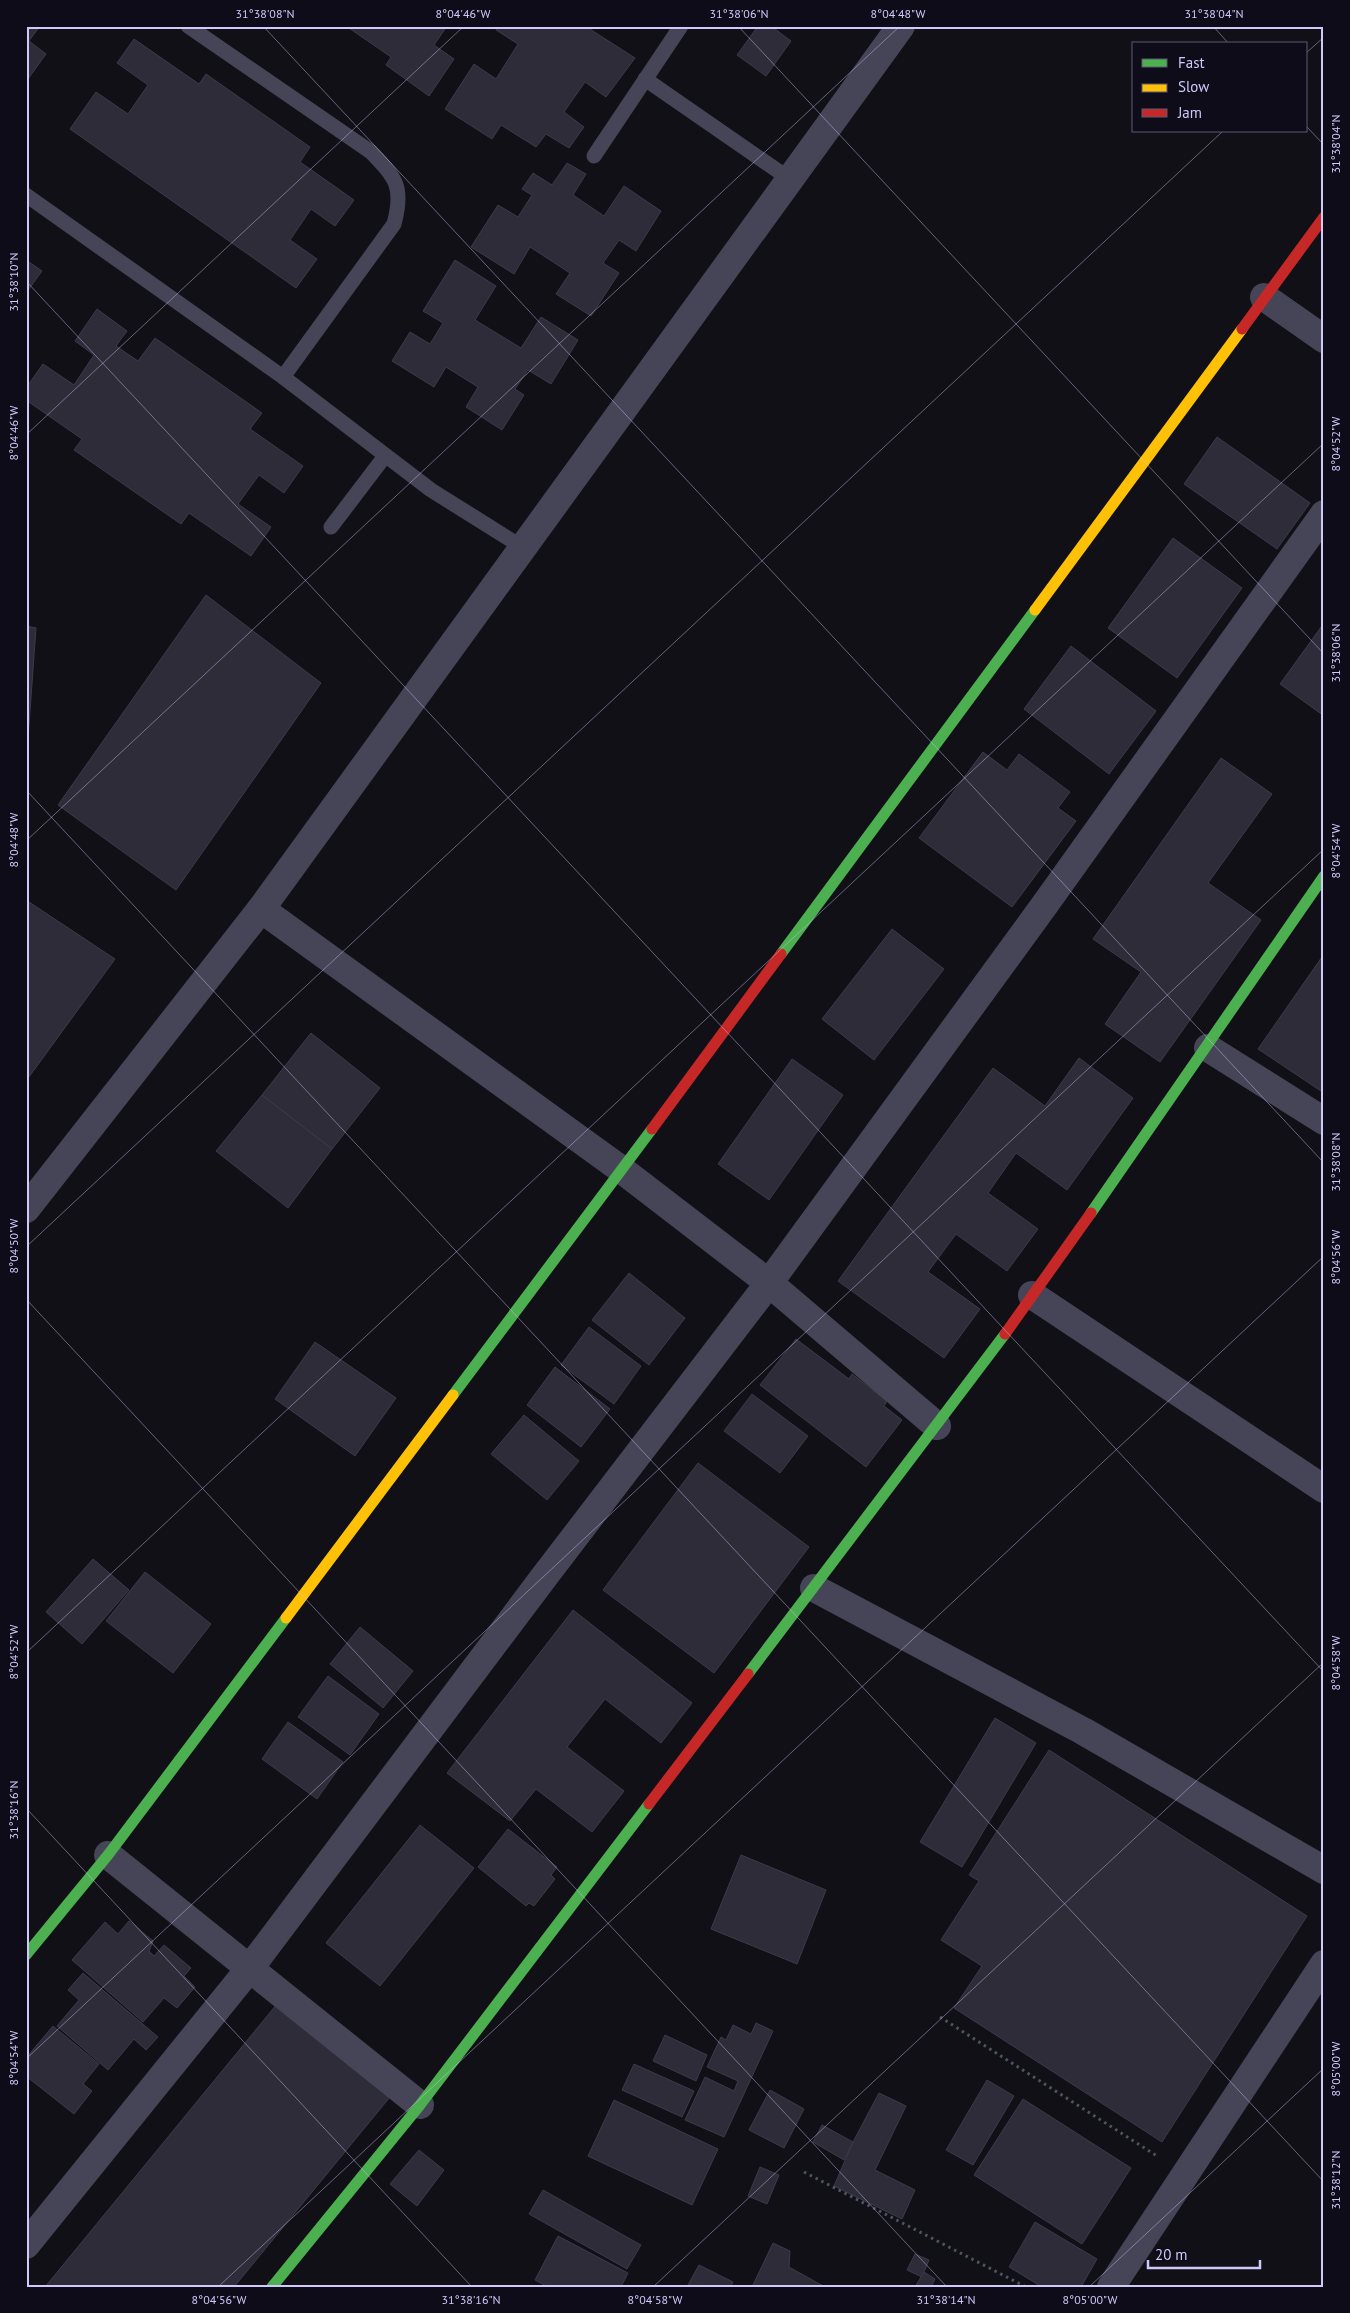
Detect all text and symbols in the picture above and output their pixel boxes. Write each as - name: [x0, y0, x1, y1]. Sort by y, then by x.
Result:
- text: 31°38'08"N: [235, 6, 295, 21]
- text: 8°04'46"W: [436, 6, 490, 21]
- text: 31°38'06"N: [709, 6, 769, 21]
- text: 8°04'48"W: [871, 6, 925, 21]
- text: 31°38'04"N: [1184, 6, 1244, 21]
- legend: [1132, 42, 1308, 132]
- text: Fast: [1178, 53, 1205, 72]
- text: Slow: [1178, 77, 1209, 96]
- text: Jam: [1177, 103, 1202, 122]
- text: 31°38'04"N: [1328, 114, 1343, 174]
- text: 31°38'10"N: [6, 252, 21, 312]
- text: 8°04'46"W: [6, 406, 21, 460]
- text: 8°04'52"W: [1328, 417, 1343, 471]
- text: 31°38'06"N: [1328, 623, 1343, 683]
- text: 8°04'48"W: [6, 813, 21, 867]
- text: 8°04'54"W: [1328, 824, 1343, 878]
- text: 31°38'08"N: [1328, 1132, 1343, 1192]
- text: 8°04'50"W: [6, 1219, 21, 1273]
- text: 8°04'56"W: [1328, 1230, 1343, 1284]
- text: 8°04'52"W: [6, 1625, 21, 1679]
- text: 8°04'58"W: [1328, 1636, 1343, 1690]
- text: 31°38'16"N: [6, 1780, 21, 1840]
- text: 8°04'54"W: [6, 2031, 21, 2085]
- text: 8°05'00"W: [1328, 2042, 1343, 2096]
- text: 31°38'12"N: [1328, 2150, 1343, 2210]
- scale bar: [1148, 2238, 1260, 2270]
- text: 20 m: [1155, 2245, 1188, 2264]
- text: 8°04'56"W: [192, 2292, 246, 2307]
- text: 31°38'16"N: [441, 2292, 501, 2307]
- text: 8°04'58"W: [628, 2292, 682, 2307]
- text: 31°38'14"N: [916, 2292, 976, 2307]
- text: 8°05'00"W: [1063, 2292, 1117, 2307]

